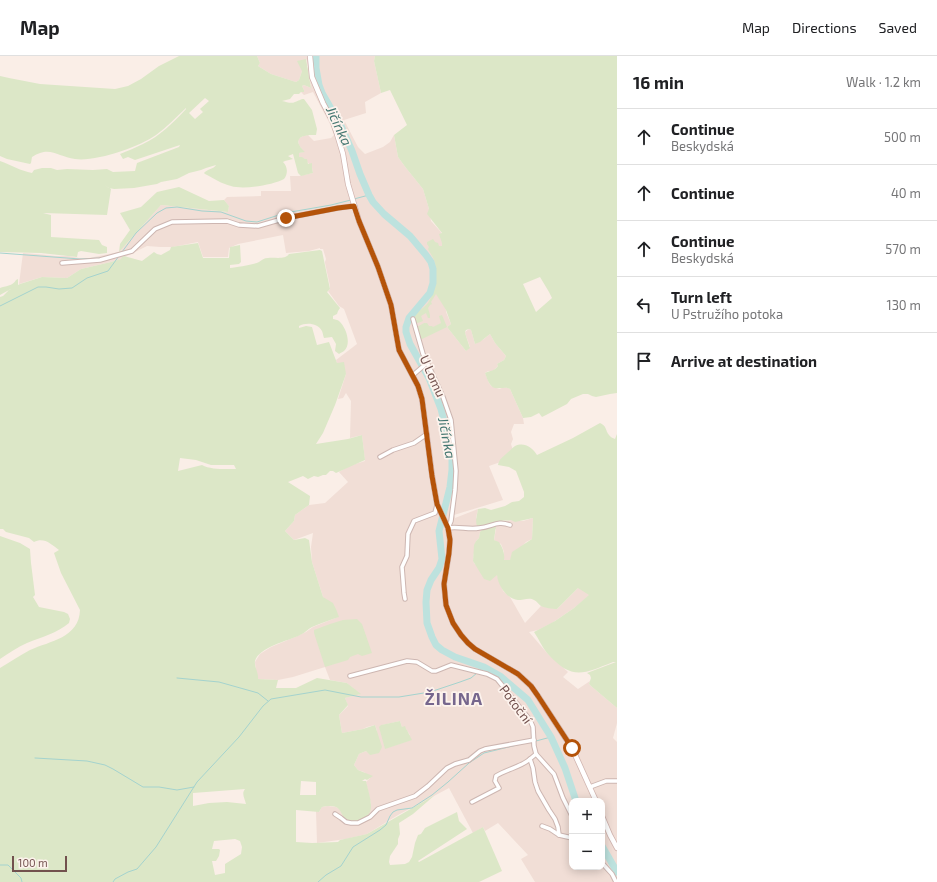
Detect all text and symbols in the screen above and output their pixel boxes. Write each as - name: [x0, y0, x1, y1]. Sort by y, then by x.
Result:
- text: Map: [20, 16, 60, 39]
- text: Map: [742, 19, 770, 36]
- text: Directions: [792, 19, 857, 36]
- text: Saved: [879, 19, 917, 36]
- text: 16 min: [633, 72, 684, 92]
- text: Walk · 1.2 km: [846, 74, 921, 90]
- water label: Jičínka: [323, 102, 356, 148]
- text: Continue: [671, 120, 734, 138]
- icon: ahead: [633, 126, 655, 148]
- text: 500 m: [884, 129, 921, 145]
- text: Beskydská: [671, 138, 734, 154]
- icon: ahead: [633, 182, 655, 204]
- text: Continue: [671, 184, 734, 202]
- text: 40 m: [891, 185, 921, 201]
- route end: [277, 209, 295, 227]
- text: Continue: [671, 232, 734, 250]
- icon: ahead: [633, 238, 655, 260]
- text: 570 m: [885, 241, 921, 257]
- text: Beskydská: [671, 250, 734, 266]
- text: Turn left: [671, 288, 732, 306]
- icon: left: [633, 294, 655, 316]
- text: 130 m: [886, 297, 921, 313]
- text: U Pstružího potoka: [671, 306, 783, 322]
- icon: arrive: [633, 350, 655, 372]
- street label: U Lomu: [417, 352, 449, 400]
- text: Arrive at destination: [671, 352, 817, 370]
- water label: Jičínka: [435, 415, 460, 460]
- street label: Potoční: [496, 681, 536, 727]
- district label: ŽILINA: [425, 688, 483, 708]
- route start: [563, 739, 581, 757]
- map controls: [569, 798, 605, 870]
- button: +: [569, 798, 605, 834]
- button: −: [569, 834, 605, 870]
- scale bar: [12, 854, 67, 873]
- text: 100 m: [18, 856, 48, 869]

